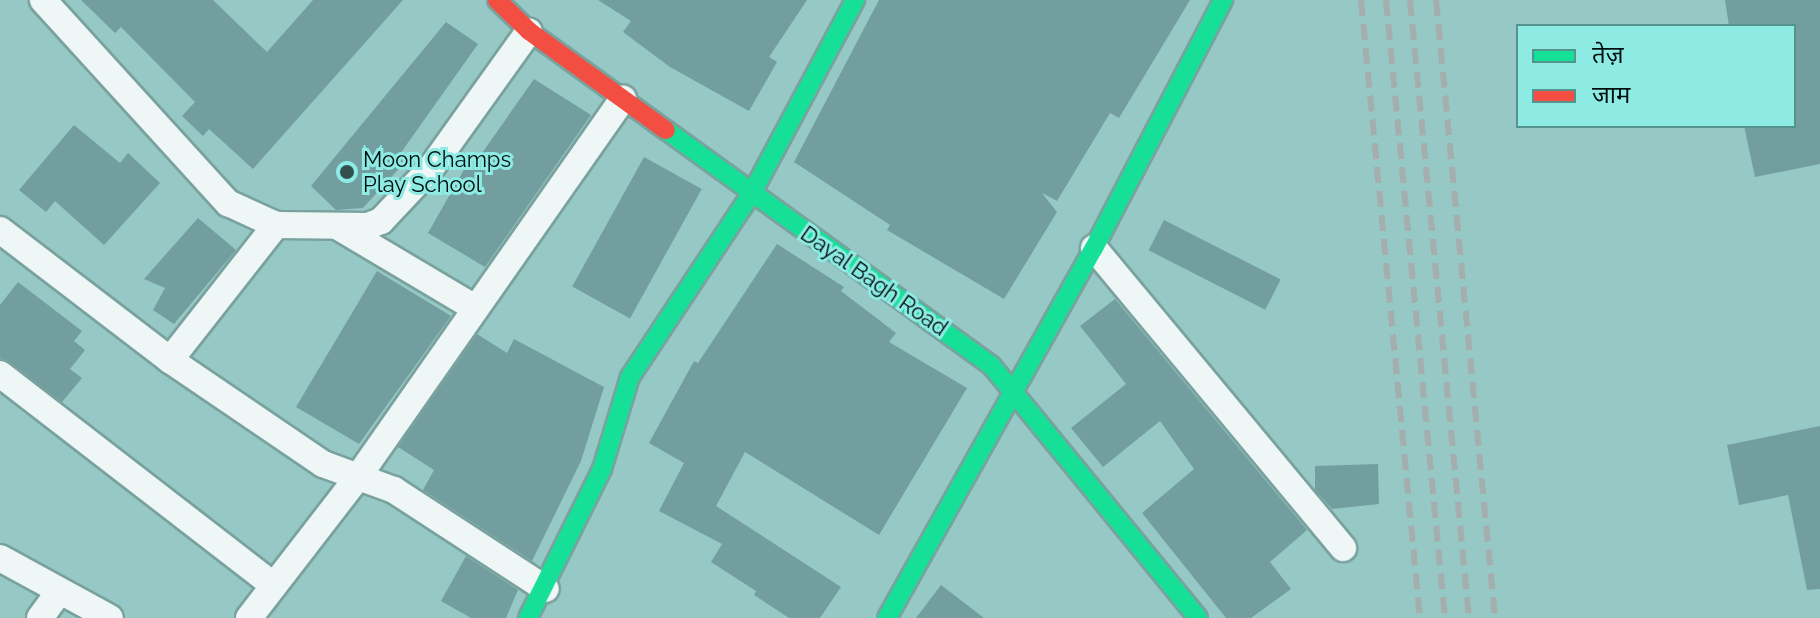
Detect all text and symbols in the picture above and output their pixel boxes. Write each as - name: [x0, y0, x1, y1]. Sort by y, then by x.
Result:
- legend: [1516, 24, 1796, 128]
- text: तेज़: [1592, 40, 1624, 69]
- text: जाम: [1592, 80, 1630, 109]
- place label: Moon Champs Play School: [363, 146, 511, 198]
- marker: Moon Champs Play School: [338, 163, 356, 181]
- street label: Dayal Bagh Road: [795, 220, 953, 342]

